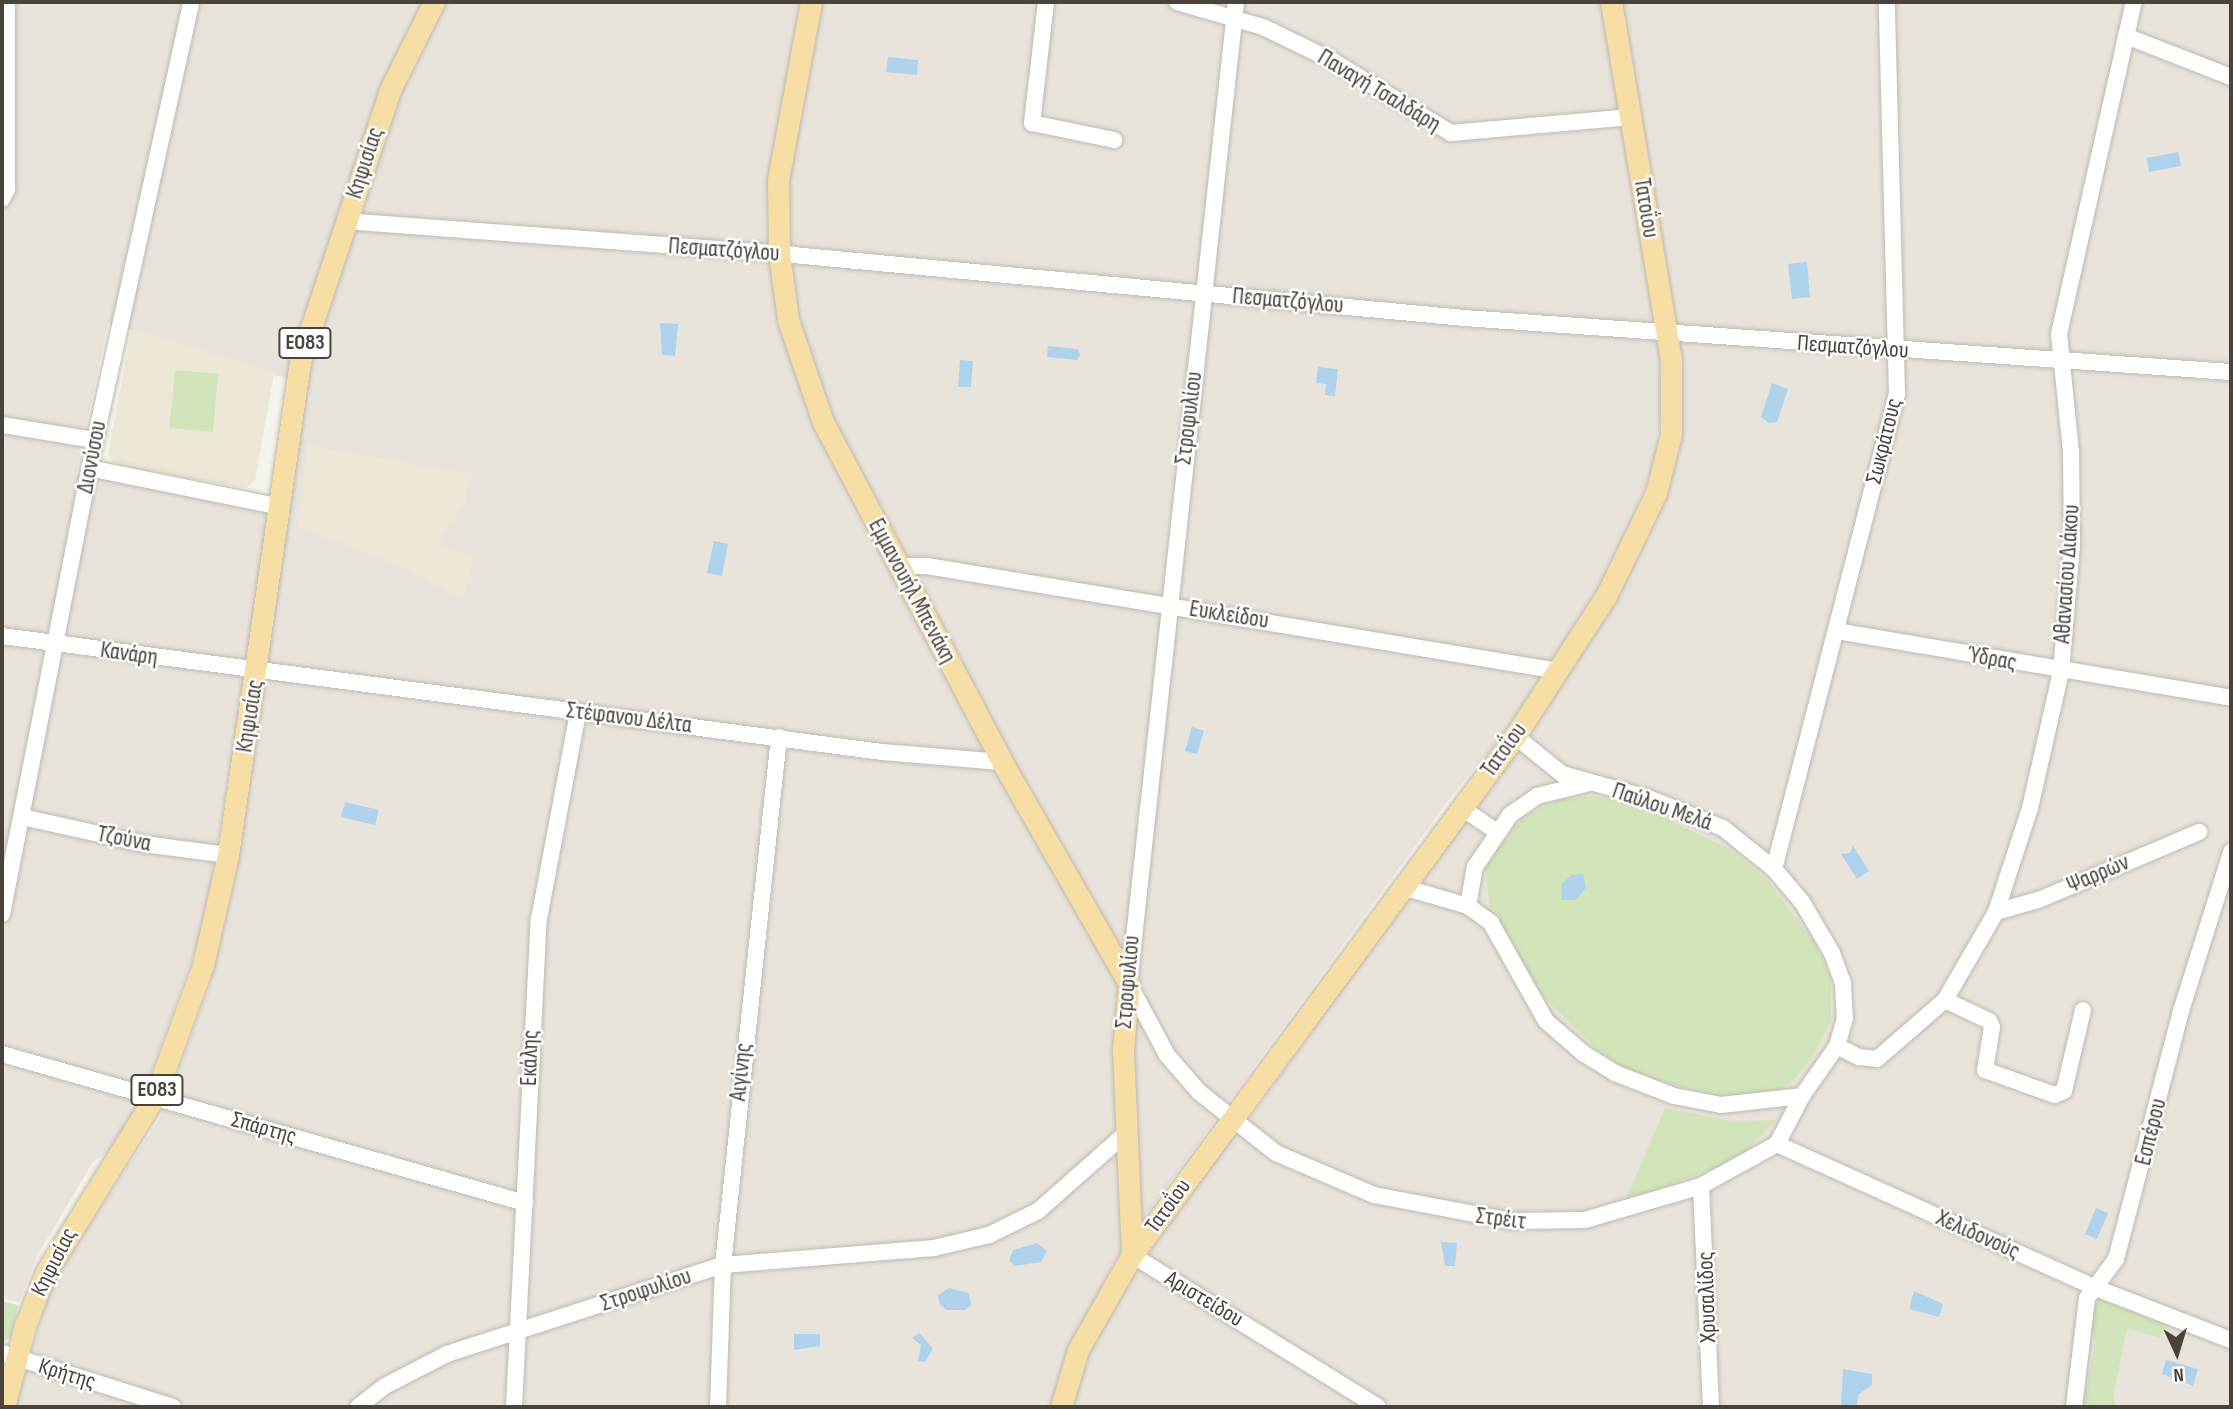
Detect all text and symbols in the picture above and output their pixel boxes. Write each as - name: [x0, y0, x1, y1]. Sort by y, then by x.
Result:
- street label: Παναγή Τσαλδάρη: [1313, 44, 1445, 138]
- street label: Κηφισίας: [341, 124, 389, 202]
- street label: Τατοΐου: [1628, 176, 1664, 240]
- street label: Πεσματζόγλου: [667, 232, 781, 268]
- street label: Πεσματζόγλου: [1231, 282, 1345, 320]
- road number: ΕΟ83: [277, 326, 333, 360]
- street label: Πεσματζόγλου: [1796, 329, 1910, 365]
- street label: Στροφυλίου: [1170, 370, 1208, 466]
- street label: Σωκράτους: [1860, 395, 1908, 487]
- street label: Διονύσου: [71, 418, 113, 496]
- street label: Αθανασίου Διάκου: [2048, 503, 2086, 645]
- street label: Εμμανουήλ Μπενάκη: [862, 514, 962, 668]
- street label: Ευκλείδου: [1187, 595, 1271, 635]
- street label: Κανάρη: [99, 636, 159, 672]
- street label: Ύδρας: [1965, 641, 2019, 677]
- street label: Κηφισίας: [231, 678, 269, 754]
- street label: Στέφανου Δέλτα: [565, 697, 693, 739]
- street label: Τατοΐου: [1475, 718, 1533, 782]
- street label: Παύλου Μελά: [1609, 777, 1715, 837]
- street label: Τζούνα: [95, 820, 153, 858]
- street label: Ψαρρών: [2063, 849, 2133, 899]
- street label: Στροφυλίου: [1110, 934, 1146, 1030]
- street label: Εκάλης: [515, 1030, 545, 1086]
- street label: Αιγίνης: [724, 1042, 758, 1102]
- road number: ΕΟ83: [129, 1072, 185, 1108]
- street label: Εσπέρου: [2129, 1096, 2173, 1168]
- street label: Σπάρτης: [228, 1106, 300, 1150]
- street label: Τατοΐου: [1139, 1174, 1197, 1238]
- street label: Στρέιτ: [1474, 1202, 1528, 1236]
- street label: Χελιδονούς: [1932, 1204, 2024, 1266]
- street label: Κηφισίας: [25, 1223, 83, 1301]
- street label: Χρυσαλίδος: [1692, 1251, 1722, 1343]
- street label: Στροφυλίου: [597, 1262, 695, 1318]
- street label: Αριστείδου: [1160, 1265, 1248, 1333]
- north arrow: [2142, 1318, 2212, 1388]
- street label: Κρήτης: [35, 1352, 99, 1396]
- text: N: [2173, 1363, 2184, 1386]

